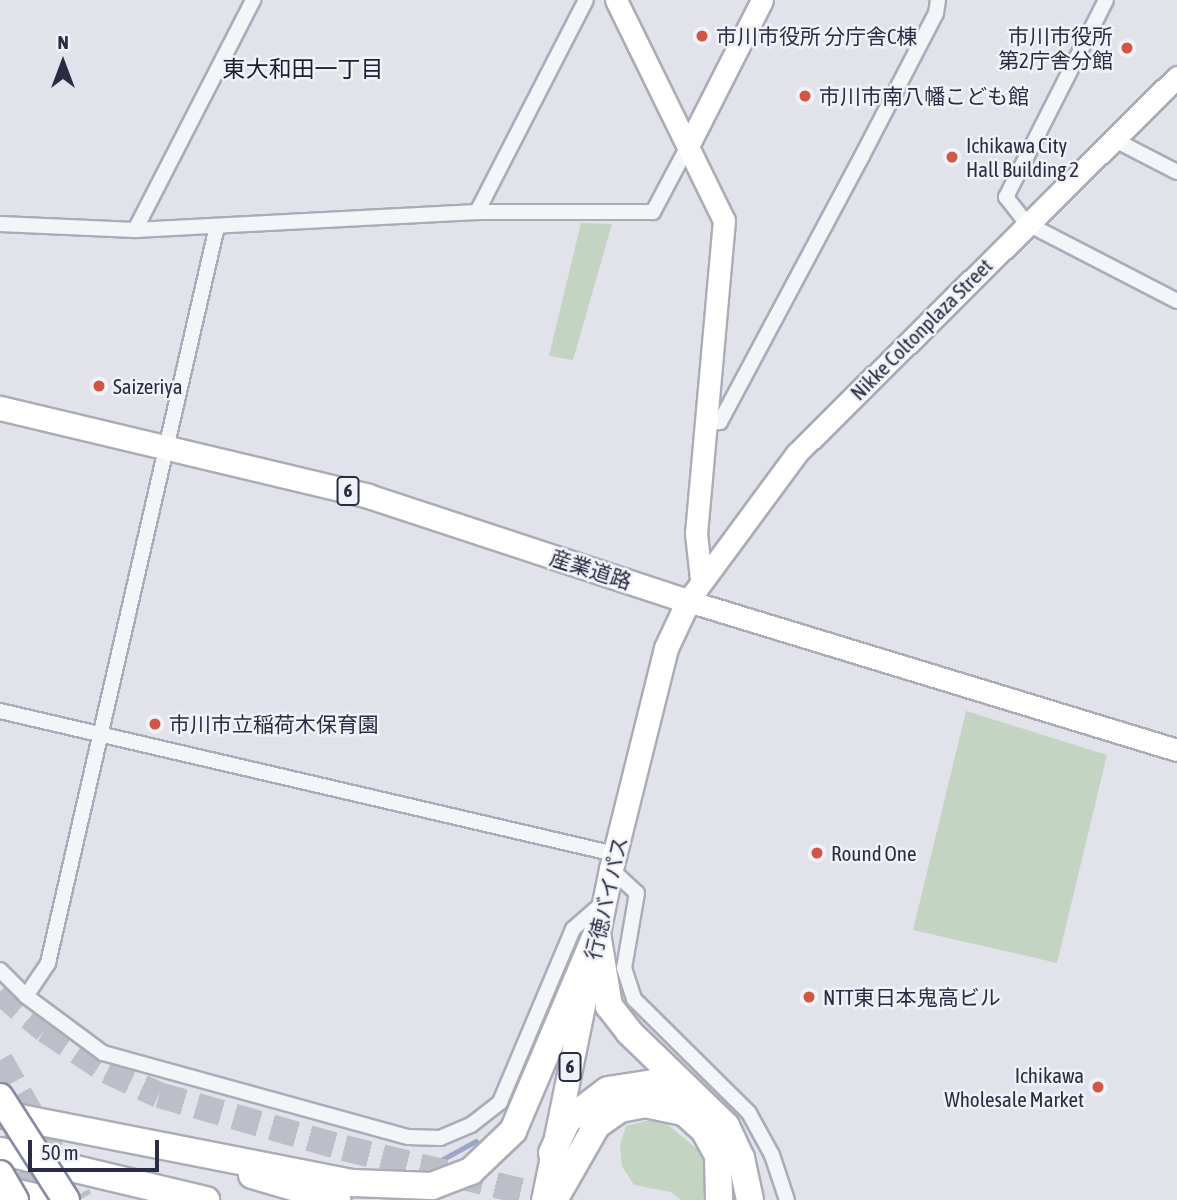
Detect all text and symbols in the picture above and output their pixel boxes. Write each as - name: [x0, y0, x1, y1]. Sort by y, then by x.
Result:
- place label: 市川市役所 分庁舎C棟: [716, 23, 917, 49]
- place label: 市川市役所 第2庁舎分館: [998, 23, 1113, 73]
- north arrow: [28, 28, 98, 98]
- marker: 市川市役所 分庁舎C棟: [694, 28, 710, 44]
- text: N: [57, 31, 69, 53]
- marker: 市川市役所 第2庁舎分館: [1119, 40, 1135, 56]
- district label: 東大和田一丁目: [223, 55, 383, 83]
- place label: 市川市南八幡こども館: [819, 83, 1029, 109]
- marker: 市川市南八幡こども館: [797, 88, 813, 104]
- place label: Ichikawa City Hall Building 2: [966, 132, 1079, 182]
- marker: Ichikawa City Hall Building 2: [944, 149, 960, 165]
- street label: Nikke Coltonplaza Street: [845, 253, 997, 405]
- place label: Saizeriya: [113, 373, 183, 399]
- marker: Saizeriya: [91, 378, 107, 394]
- road number: 6: [336, 476, 360, 506]
- street label: 産業道路: [547, 544, 635, 594]
- place label: 市川市立稲荷木保育園: [169, 711, 379, 737]
- marker: 市川市立稲荷木保育園: [147, 716, 163, 732]
- street label: 行徳バイパス: [580, 834, 632, 962]
- place label: Round One: [831, 840, 917, 866]
- marker: Round One: [809, 845, 825, 861]
- place label: NTT東日本鬼高ビル: [823, 984, 1001, 1010]
- marker: NTT東日本鬼高ビル: [801, 989, 817, 1005]
- road number: 6: [558, 1051, 582, 1082]
- place label: Ichikawa Wholesale Market: [944, 1062, 1084, 1112]
- marker: Ichikawa Wholesale Market: [1090, 1079, 1106, 1095]
- scale bar: [32, 1126, 163, 1170]
- text: 50 m: [41, 1140, 79, 1164]

